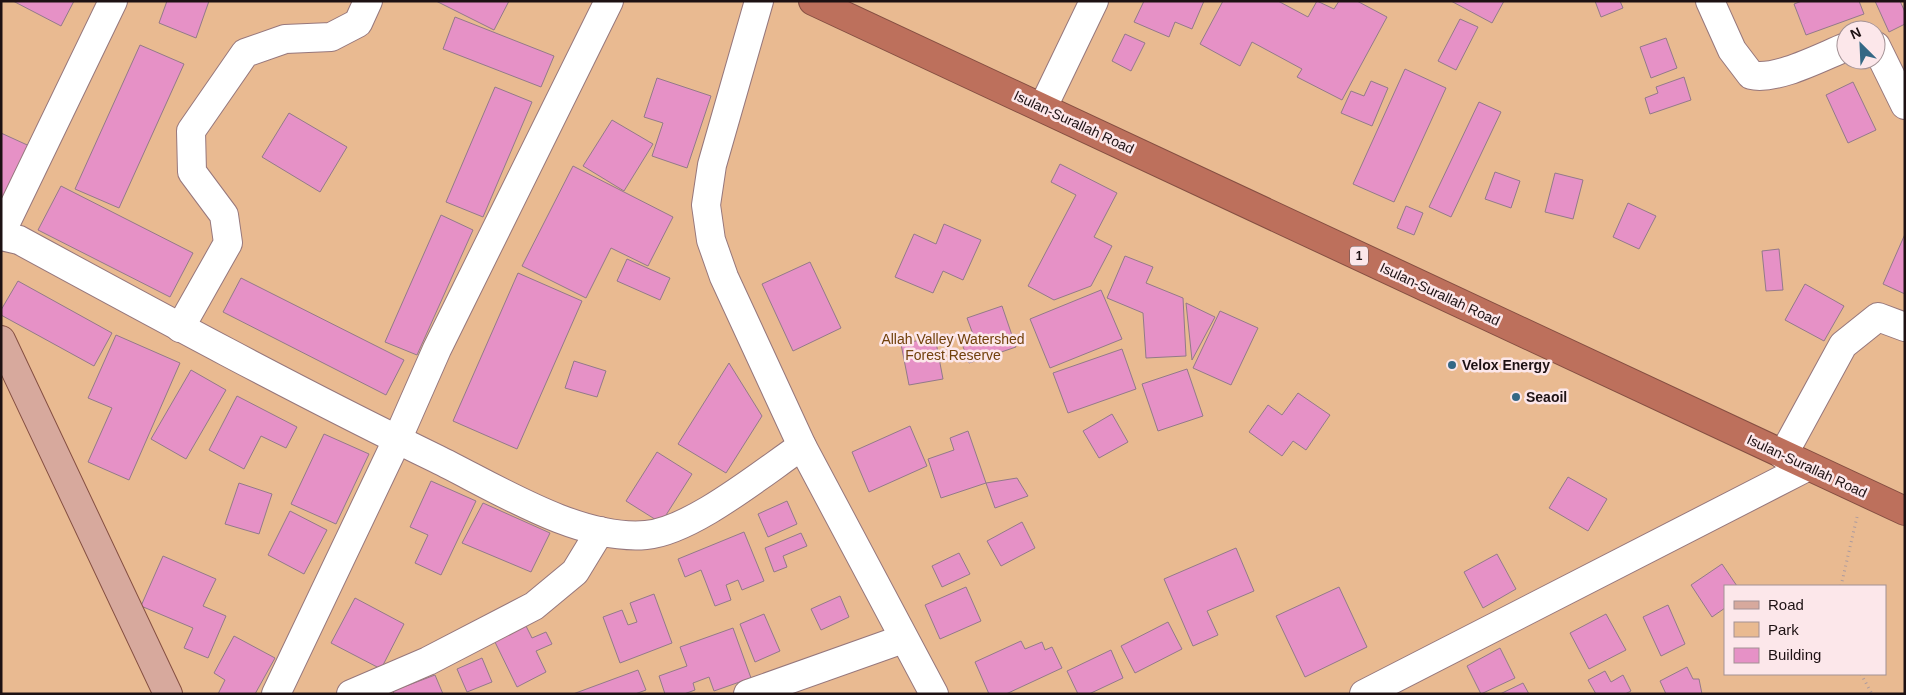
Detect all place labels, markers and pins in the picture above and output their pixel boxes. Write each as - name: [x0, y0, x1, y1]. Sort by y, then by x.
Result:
- place label: Velox Energy: [1462, 357, 1550, 373]
- marker: Velox Energy: [1446, 359, 1458, 371]
- place label: Seaoil: [1526, 389, 1567, 405]
- marker: Seaoil: [1510, 391, 1522, 403]

